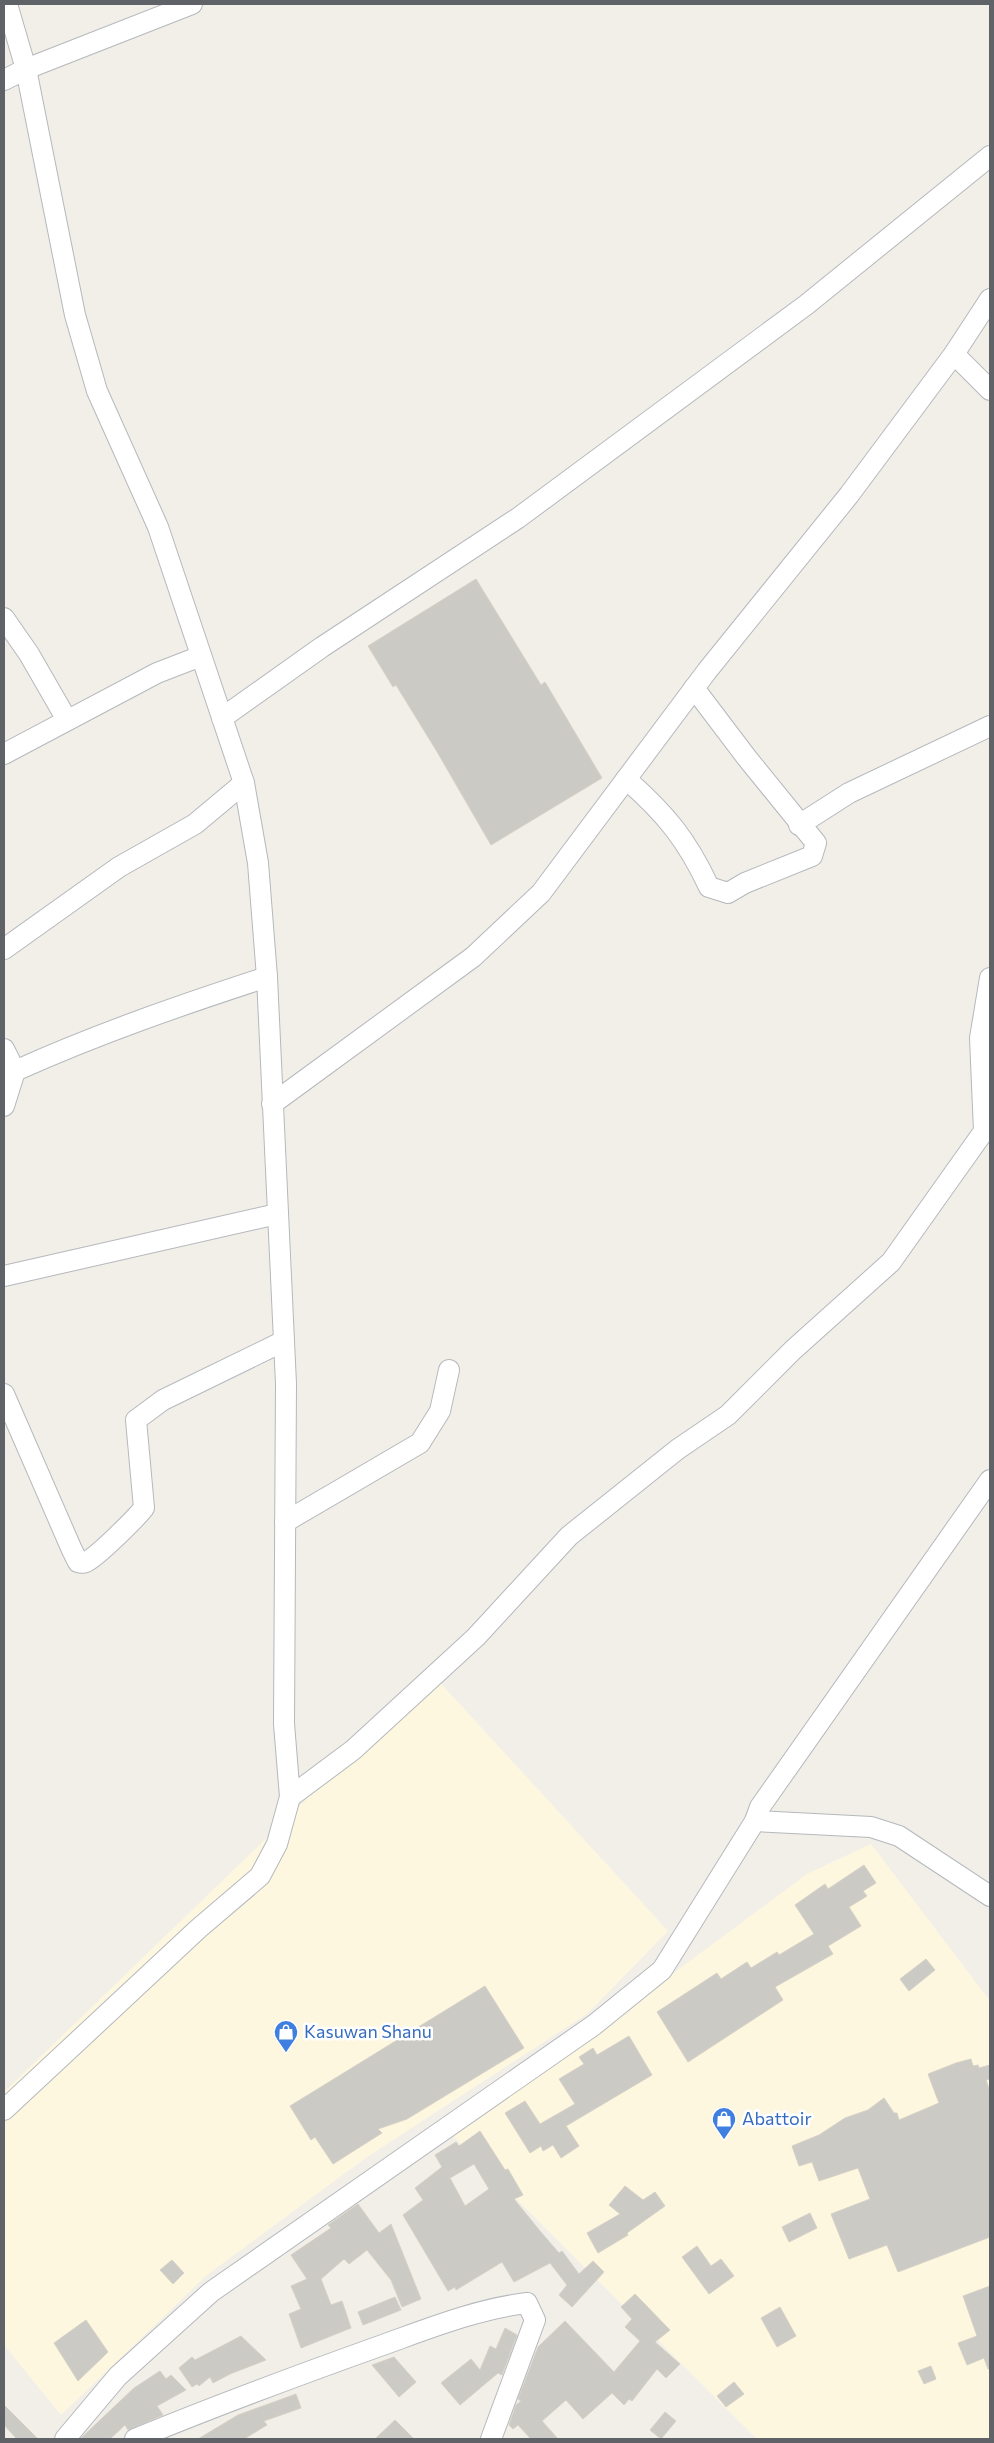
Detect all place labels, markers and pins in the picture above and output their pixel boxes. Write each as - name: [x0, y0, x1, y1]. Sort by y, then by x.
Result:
- shop icon: Kasuwan Shanu: [273, 2019, 299, 2053]
- place label: Kasuwan Shanu: [304, 2020, 432, 2042]
- shop icon: Abattoir: [711, 2106, 737, 2140]
- place label: Abattoir: [742, 2107, 812, 2129]

